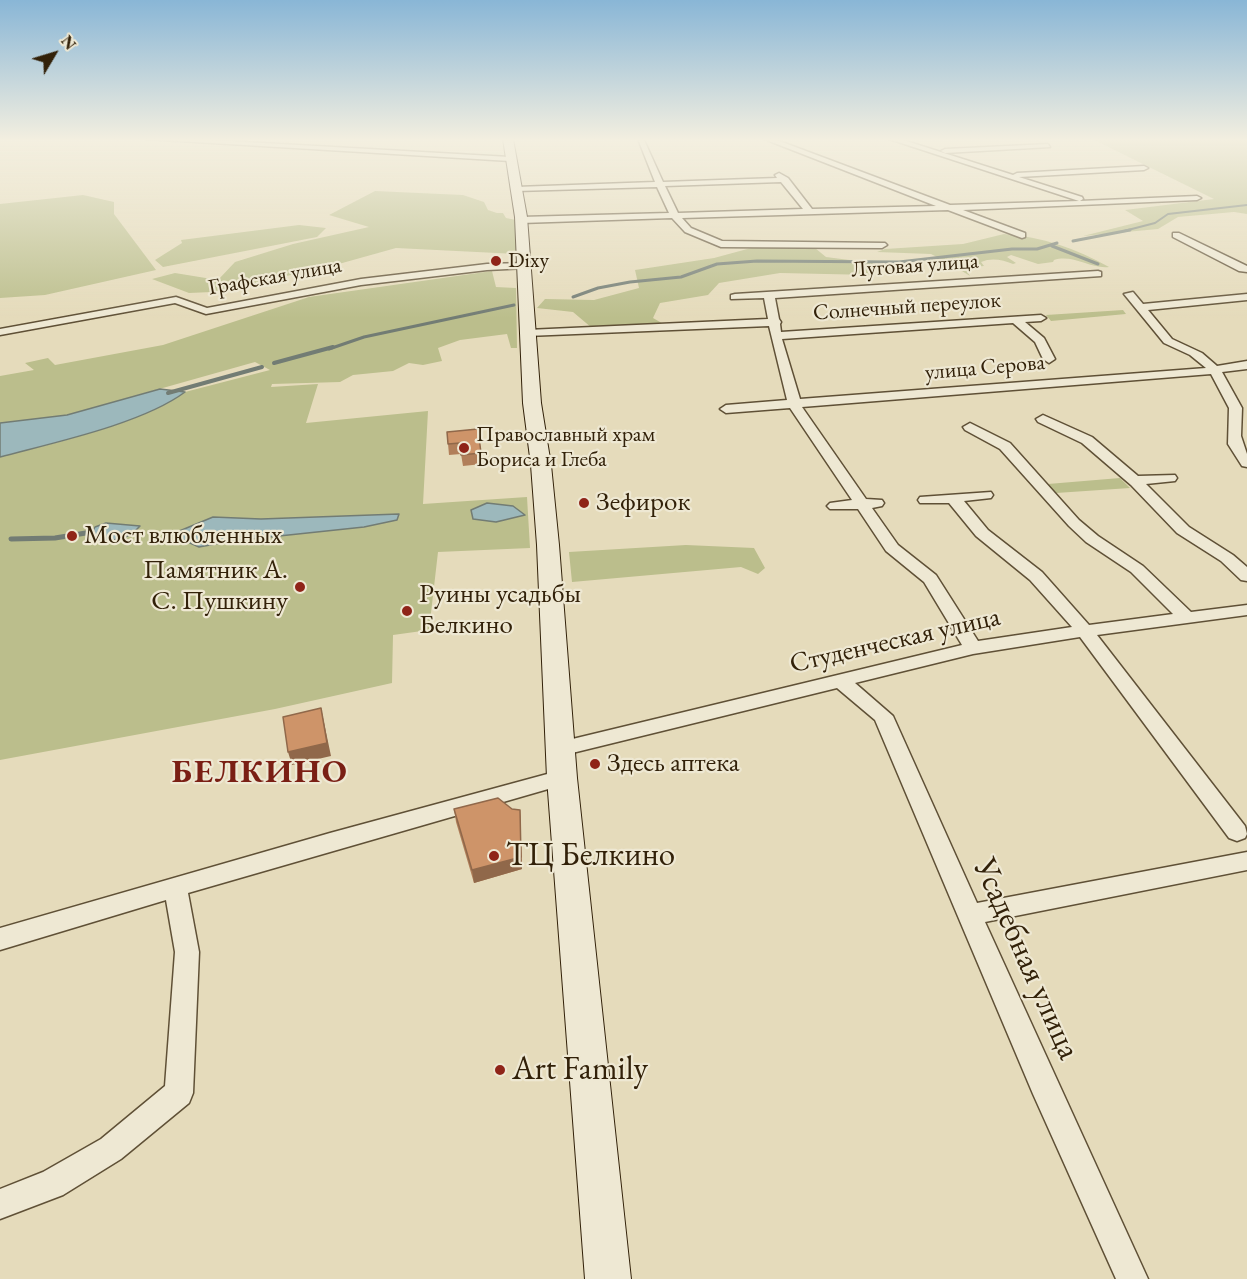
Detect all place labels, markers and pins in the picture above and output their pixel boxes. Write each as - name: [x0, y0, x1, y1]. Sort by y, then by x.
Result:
- place label: Dixy: [508, 248, 549, 274]
- marker: Dixy: [489, 254, 503, 268]
- place label: Православный храм Бориса и Глеба: [476, 422, 655, 474]
- marker: Православный храм Бориса и Глеба: [457, 441, 471, 455]
- place label: Зефирок: [596, 487, 690, 519]
- marker: Зефирок: [577, 496, 591, 510]
- place label: Мост влюбленных: [84, 520, 282, 552]
- marker: Мост влюбленных: [65, 529, 79, 543]
- place label: Памятник А. С. Пушкину: [143, 555, 288, 618]
- place label: Руины усадьбы Белкино: [419, 579, 581, 642]
- marker: Памятник А. С. Пушкину: [293, 580, 307, 594]
- marker: Руины усадьбы Белкино: [400, 604, 414, 618]
- place label: Здесь аптека: [607, 748, 739, 780]
- marker: Здесь аптека: [588, 757, 602, 771]
- place label: ТЦ Белкино: [506, 836, 675, 876]
- marker: ТЦ Белкино: [487, 849, 501, 863]
- place label: Art Family: [512, 1050, 648, 1090]
- marker: Art Family: [493, 1063, 507, 1077]

